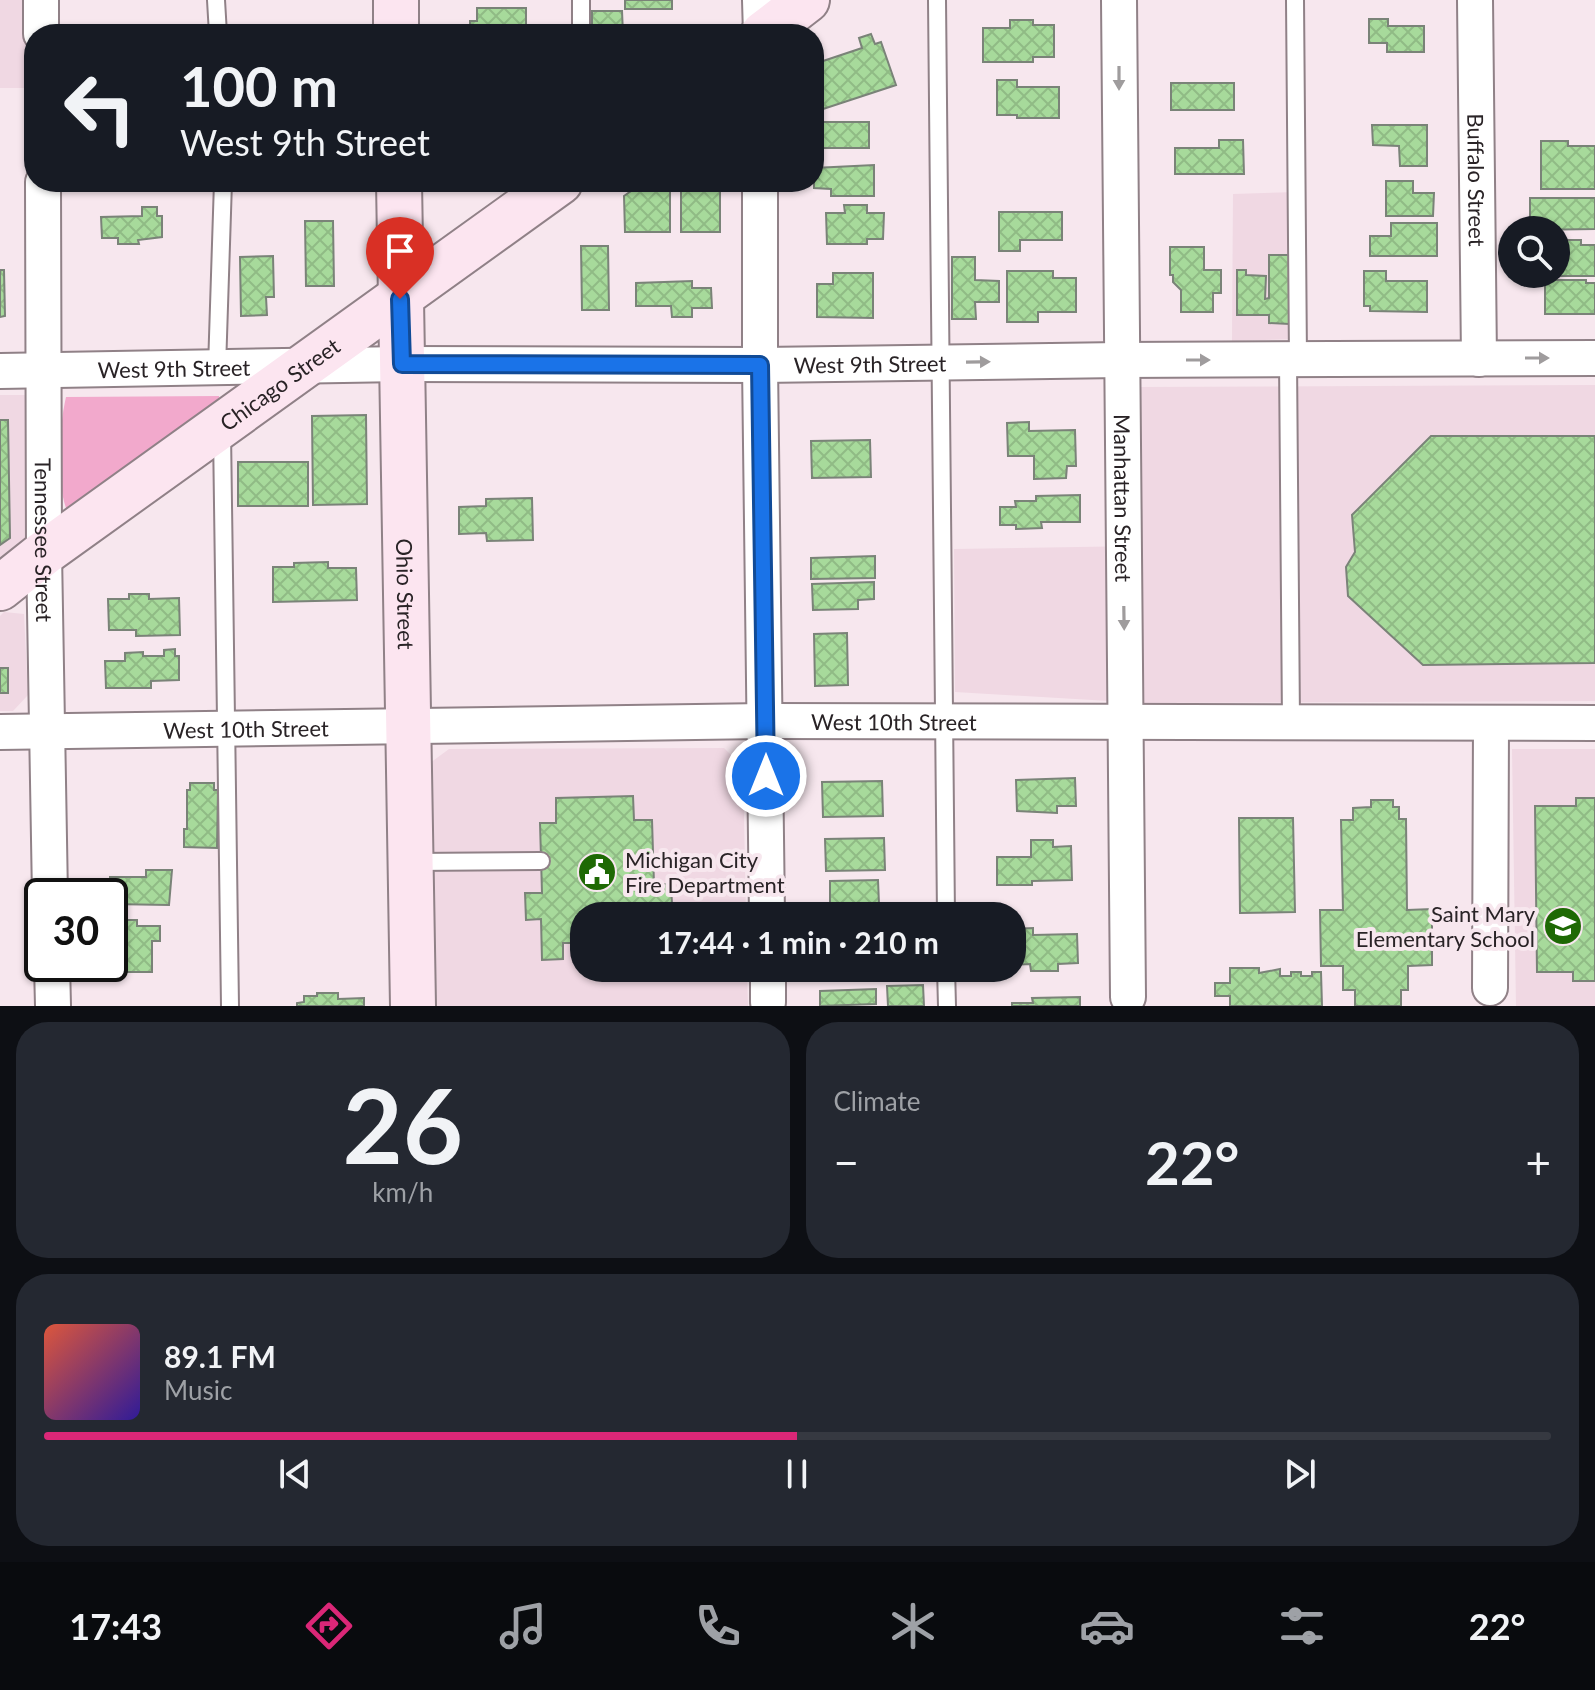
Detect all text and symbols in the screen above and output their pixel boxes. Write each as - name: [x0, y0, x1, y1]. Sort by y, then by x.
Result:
- text: 100 m: [180, 52, 338, 119]
- icon: left: [48, 56, 152, 160]
- one-way arrow: [1113, 66, 1125, 91]
- street label: Buffalo Street: [1463, 113, 1491, 247]
- text: West 9th Street: [180, 120, 430, 164]
- map controls: [1498, 216, 1570, 288]
- button: search: [1498, 216, 1570, 288]
- pin: [366, 217, 434, 299]
- icon: arrive: [378, 229, 422, 273]
- street label: Chicago Street: [214, 332, 345, 436]
- street label: West 9th Street: [793, 349, 947, 378]
- one-way arrow: [1525, 352, 1550, 365]
- street label: West 9th Street: [97, 353, 251, 383]
- one-way arrow: [1186, 354, 1211, 366]
- one-way arrow: [966, 356, 991, 368]
- street label: Manhattan Street: [1109, 414, 1138, 582]
- street label: Tennessee Street: [30, 458, 59, 622]
- street label: Ohio Street: [392, 538, 420, 650]
- one-way arrow: [1118, 606, 1130, 631]
- street label: West 10th Street: [811, 708, 977, 735]
- street label: West 10th Street: [163, 714, 329, 743]
- position arrow: [724, 734, 808, 818]
- place label: Michigan City Fire Department: [625, 846, 785, 898]
- public building icon: Michigan City Fire Department: [576, 851, 618, 893]
- speed limit sign: 30: [24, 878, 128, 982]
- place label: Saint Mary Elementary School: [1356, 900, 1536, 952]
- school or university icon: Saint Mary Elementary School: [1542, 905, 1584, 947]
- text: 17:44 · 1 min · 210 m: [657, 924, 939, 960]
- text: 26: [342, 1061, 463, 1186]
- text: Climate: [834, 1085, 920, 1117]
- text: 22°: [1145, 1126, 1240, 1198]
- text: −: [834, 1136, 859, 1188]
- text: +: [1525, 1136, 1551, 1188]
- text: km/h: [372, 1176, 433, 1208]
- text: 89.1 FM: [164, 1338, 276, 1374]
- text: Music: [164, 1374, 232, 1406]
- icon: previous: [273, 1452, 317, 1496]
- icon: pause: [775, 1452, 819, 1496]
- icon: next: [1278, 1452, 1322, 1496]
- icon: directions: [301, 1598, 357, 1654]
- icon: music: [495, 1598, 551, 1654]
- icon: phone: [690, 1598, 746, 1654]
- icon: climate: [885, 1598, 941, 1654]
- icon: car: [1079, 1598, 1135, 1654]
- icon: filters: [1274, 1598, 1330, 1654]
- text: 17:43: [69, 1604, 162, 1648]
- text: 22°: [1469, 1604, 1526, 1648]

